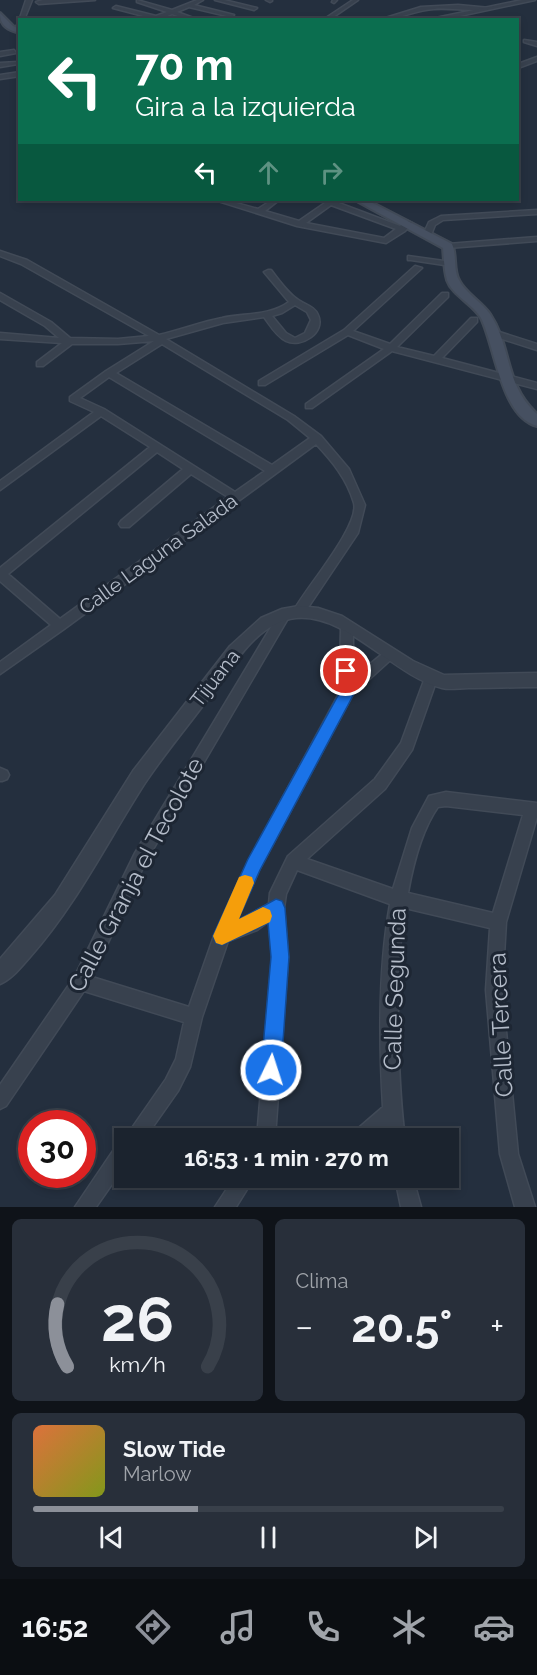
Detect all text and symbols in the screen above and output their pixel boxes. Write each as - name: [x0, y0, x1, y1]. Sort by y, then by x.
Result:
- text: 70 m: [135, 41, 234, 90]
- icon: left: [36, 42, 114, 120]
- text: Gira a la izquierda: [135, 91, 356, 122]
- icon: left: [189, 156, 222, 189]
- icon: ahead: [252, 156, 285, 189]
- icon: right: [315, 156, 348, 189]
- street label: Calle Laguna Salada: [74, 489, 242, 619]
- street label: Tijuana: [185, 644, 245, 712]
- pin: [320, 645, 371, 696]
- icon: arrive: [329, 654, 362, 687]
- street label: Calle Granja el Tecolote: [61, 753, 210, 997]
- street label: Calle Segunda: [377, 907, 412, 1071]
- street label: Calle Tercera: [482, 952, 519, 1098]
- position arrow: [239, 1038, 303, 1102]
- speed limit sign: 30: [18, 1110, 96, 1188]
- text: 16:53 · 1 min · 270 m: [184, 1145, 389, 1171]
- text: Clima: [296, 1269, 348, 1293]
- text: 26: [101, 1282, 174, 1356]
- text: 20.5°: [351, 1300, 452, 1353]
- text: −: [296, 1307, 313, 1346]
- text: +: [490, 1307, 504, 1346]
- text: km/h: [109, 1352, 166, 1377]
- text: Slow Tide: [123, 1436, 225, 1462]
- text: Marlow: [123, 1462, 192, 1486]
- icon: previous: [95, 1521, 128, 1554]
- icon: pause: [252, 1521, 285, 1554]
- icon: next: [409, 1521, 442, 1554]
- icon: directions: [132, 1606, 174, 1648]
- icon: music: [217, 1606, 259, 1648]
- icon: phone: [302, 1606, 344, 1648]
- icon: climate: [388, 1606, 430, 1648]
- icon: car: [473, 1606, 515, 1648]
- text: 16:52: [22, 1612, 88, 1643]

